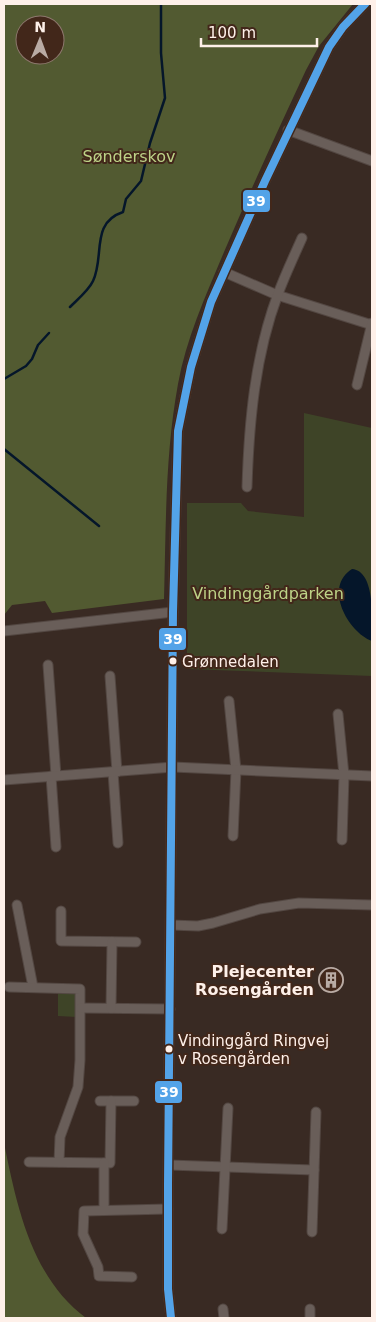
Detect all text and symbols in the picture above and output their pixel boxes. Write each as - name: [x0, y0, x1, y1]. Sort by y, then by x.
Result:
- north arrow: [15, 15, 65, 65]
- scale bar: [201, 15, 317, 47]
- text: N: [34, 19, 46, 35]
- text: 100 m: [208, 24, 256, 42]
- park label: Sønderskov: [83, 147, 175, 166]
- line badge: 39: [242, 189, 271, 213]
- text: 39: [246, 193, 266, 209]
- park label: Vindinggårdparken: [192, 584, 344, 603]
- line badge: 39: [158, 627, 187, 651]
- text: 39: [163, 631, 183, 647]
- place label: Grønnedalen: [182, 653, 279, 671]
- marker: Grønnedalen: [168, 656, 178, 666]
- place label: Plejecenter Rosengården: [195, 962, 314, 999]
- building icon: Plejecenter Rosengården: [318, 967, 344, 993]
- place label: Vindinggård Ringvej v Rosengården: [178, 1032, 329, 1068]
- marker: Vindinggård Ringvej v Rosengården: [164, 1044, 174, 1054]
- line badge: 39: [154, 1080, 183, 1104]
- text: 39: [159, 1084, 179, 1100]

